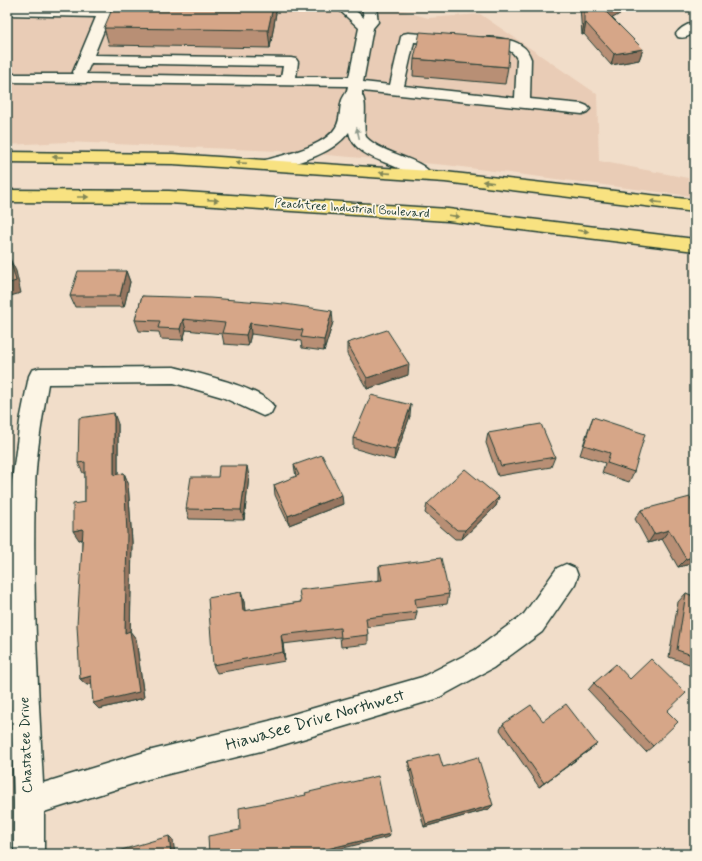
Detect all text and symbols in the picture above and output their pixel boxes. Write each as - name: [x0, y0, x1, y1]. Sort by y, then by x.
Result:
- one-way arrow: [355, 126, 361, 139]
- one-way arrow: [51, 154, 64, 160]
- one-way arrow: [235, 160, 247, 167]
- one-way arrow: [379, 169, 391, 176]
- one-way arrow: [482, 179, 494, 185]
- one-way arrow: [77, 194, 90, 200]
- street label: Peachtree Industrial Boulevard: [274, 196, 430, 222]
- one-way arrow: [207, 197, 220, 203]
- one-way arrow: [650, 198, 662, 205]
- one-way arrow: [448, 213, 460, 219]
- one-way arrow: [577, 228, 589, 235]
- street label: Hiawasee Drive Northwest: [223, 684, 407, 756]
- street label: Chastatee Drive: [15, 697, 37, 793]

